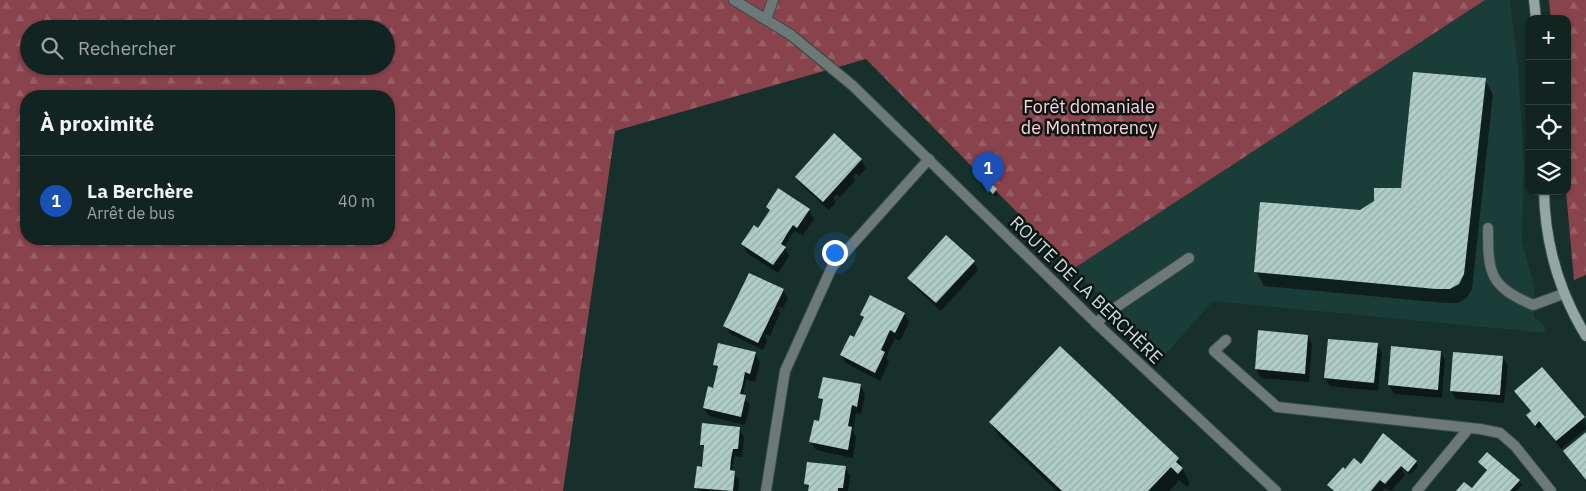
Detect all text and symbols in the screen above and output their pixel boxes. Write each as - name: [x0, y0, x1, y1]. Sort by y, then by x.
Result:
- map controls: [1526, 15, 1571, 195]
- button: +: [1526, 15, 1571, 60]
- search box: [20, 20, 395, 75]
- icon: search: [38, 34, 66, 62]
- text: Rechercher: [78, 36, 176, 60]
- button: −: [1526, 60, 1571, 105]
- park label: Forêt domaniale de Montmorency: [1021, 95, 1157, 139]
- button: locate: [1526, 105, 1571, 150]
- text: À proximité: [40, 109, 154, 137]
- button: layers: [1526, 150, 1571, 195]
- pin: 1: [972, 152, 1004, 193]
- text: La Berchère: [87, 179, 193, 203]
- text: 1: [51, 191, 61, 211]
- text: 40 m: [338, 191, 375, 211]
- text: Arrêt de bus: [87, 203, 175, 223]
- street label: ROUTE DE LA BERCHÈRE: [1005, 211, 1167, 369]
- your location: [822, 240, 848, 266]

